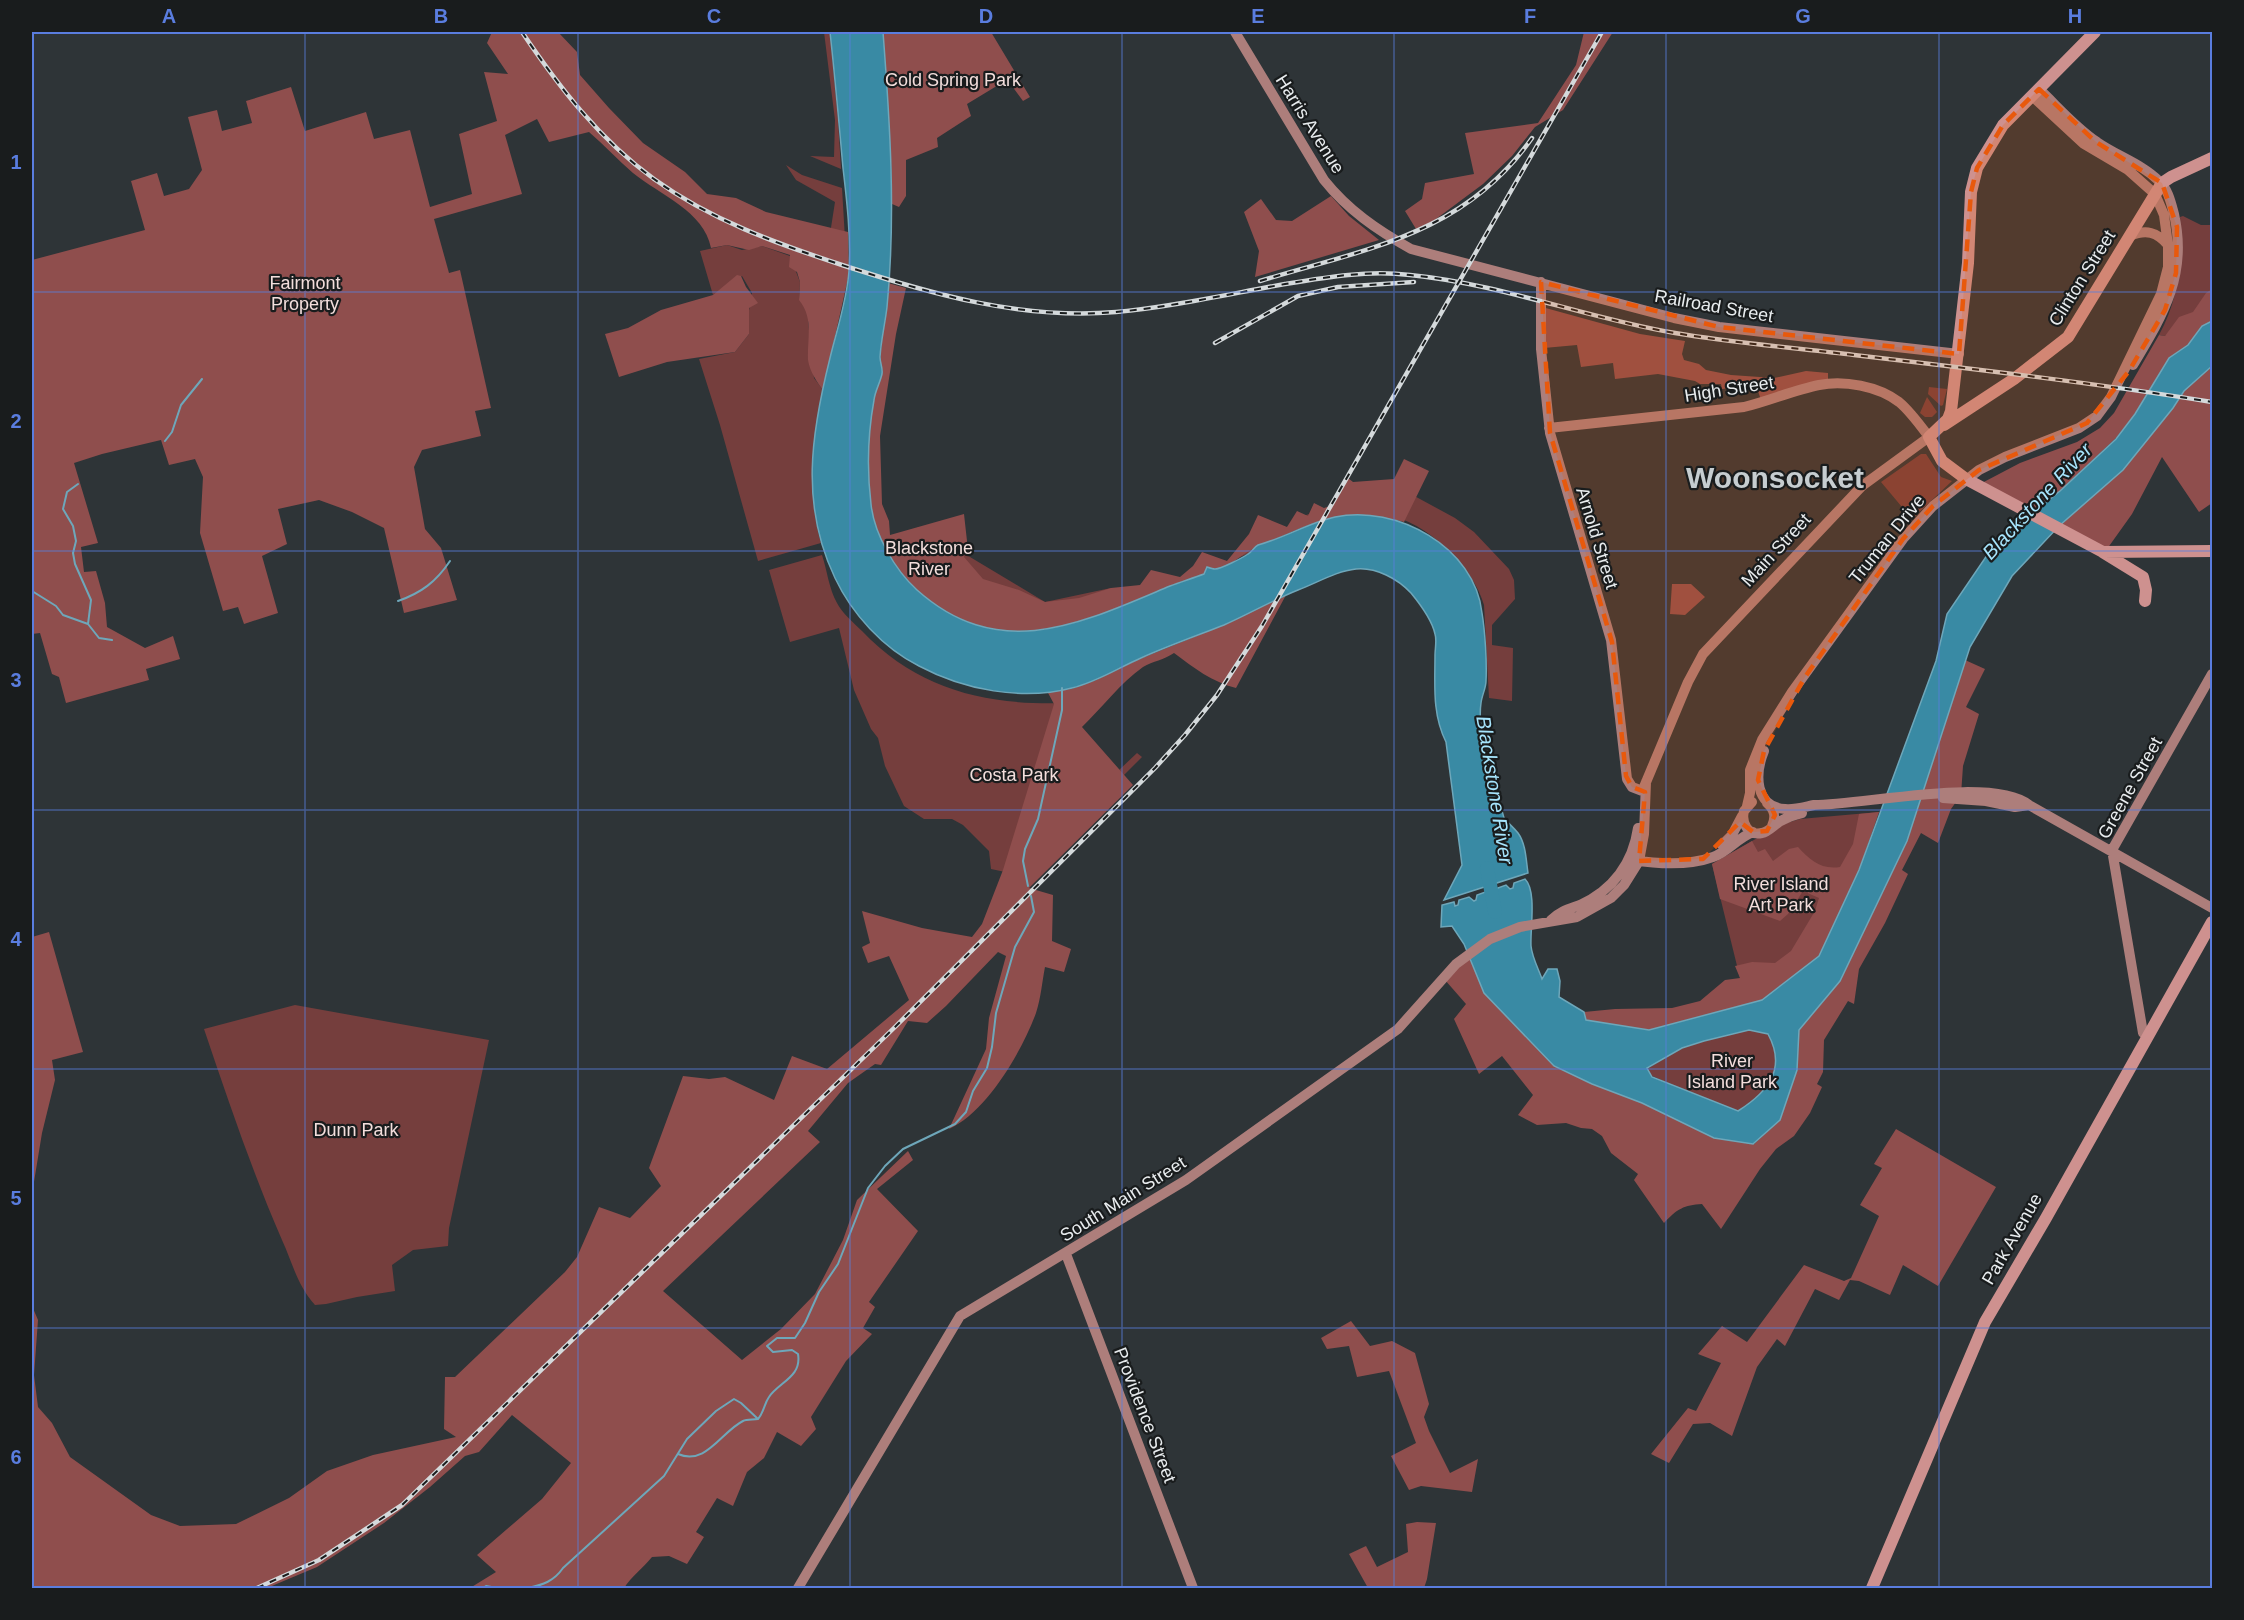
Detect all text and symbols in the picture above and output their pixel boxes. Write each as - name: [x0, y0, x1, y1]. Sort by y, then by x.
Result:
- text: A: [162, 5, 176, 27]
- text: B: [434, 5, 448, 27]
- text: C: [707, 5, 721, 27]
- text: D: [979, 5, 993, 27]
- text: E: [1251, 5, 1265, 27]
- text: F: [1524, 5, 1536, 27]
- text: G: [1795, 5, 1811, 27]
- text: H: [2068, 5, 2082, 27]
- park label: Cold Spring Park: [885, 70, 1022, 90]
- street label: Harris Avenue: [1272, 71, 1348, 177]
- text: 1: [10, 151, 22, 173]
- street label: Clinton Street: [2045, 226, 2119, 330]
- park label: Fairmont Property: [269, 273, 341, 314]
- street label: Railroad Street: [1653, 286, 1775, 326]
- street label: High Street: [1683, 372, 1775, 406]
- text: 2: [10, 410, 22, 432]
- water label: Blackstone River: [1978, 438, 2097, 563]
- district label: Woonsocket: [1686, 461, 1864, 494]
- street label: Arnold Street: [1572, 485, 1622, 591]
- street label: Truman Drive: [1845, 491, 1929, 587]
- street label: Main Street: [1737, 510, 1815, 590]
- park label: Blackstone River: [885, 538, 973, 579]
- text: 3: [10, 669, 22, 691]
- water label: Blackstone River: [1472, 714, 1518, 867]
- street label: Greene Street: [2094, 734, 2166, 842]
- park label: Costa Park: [969, 765, 1060, 785]
- park label: River Island Art Park: [1733, 874, 1829, 915]
- text: 4: [10, 928, 22, 950]
- park label: River Island Park: [1687, 1051, 1778, 1092]
- park label: Dunn Park: [313, 1120, 400, 1140]
- street label: South Main Street: [1057, 1152, 1189, 1246]
- text: 5: [10, 1187, 22, 1209]
- street label: Park Avenue: [1978, 1190, 2046, 1288]
- street label: Providence Street: [1110, 1345, 1180, 1485]
- text: 6: [10, 1446, 22, 1468]

